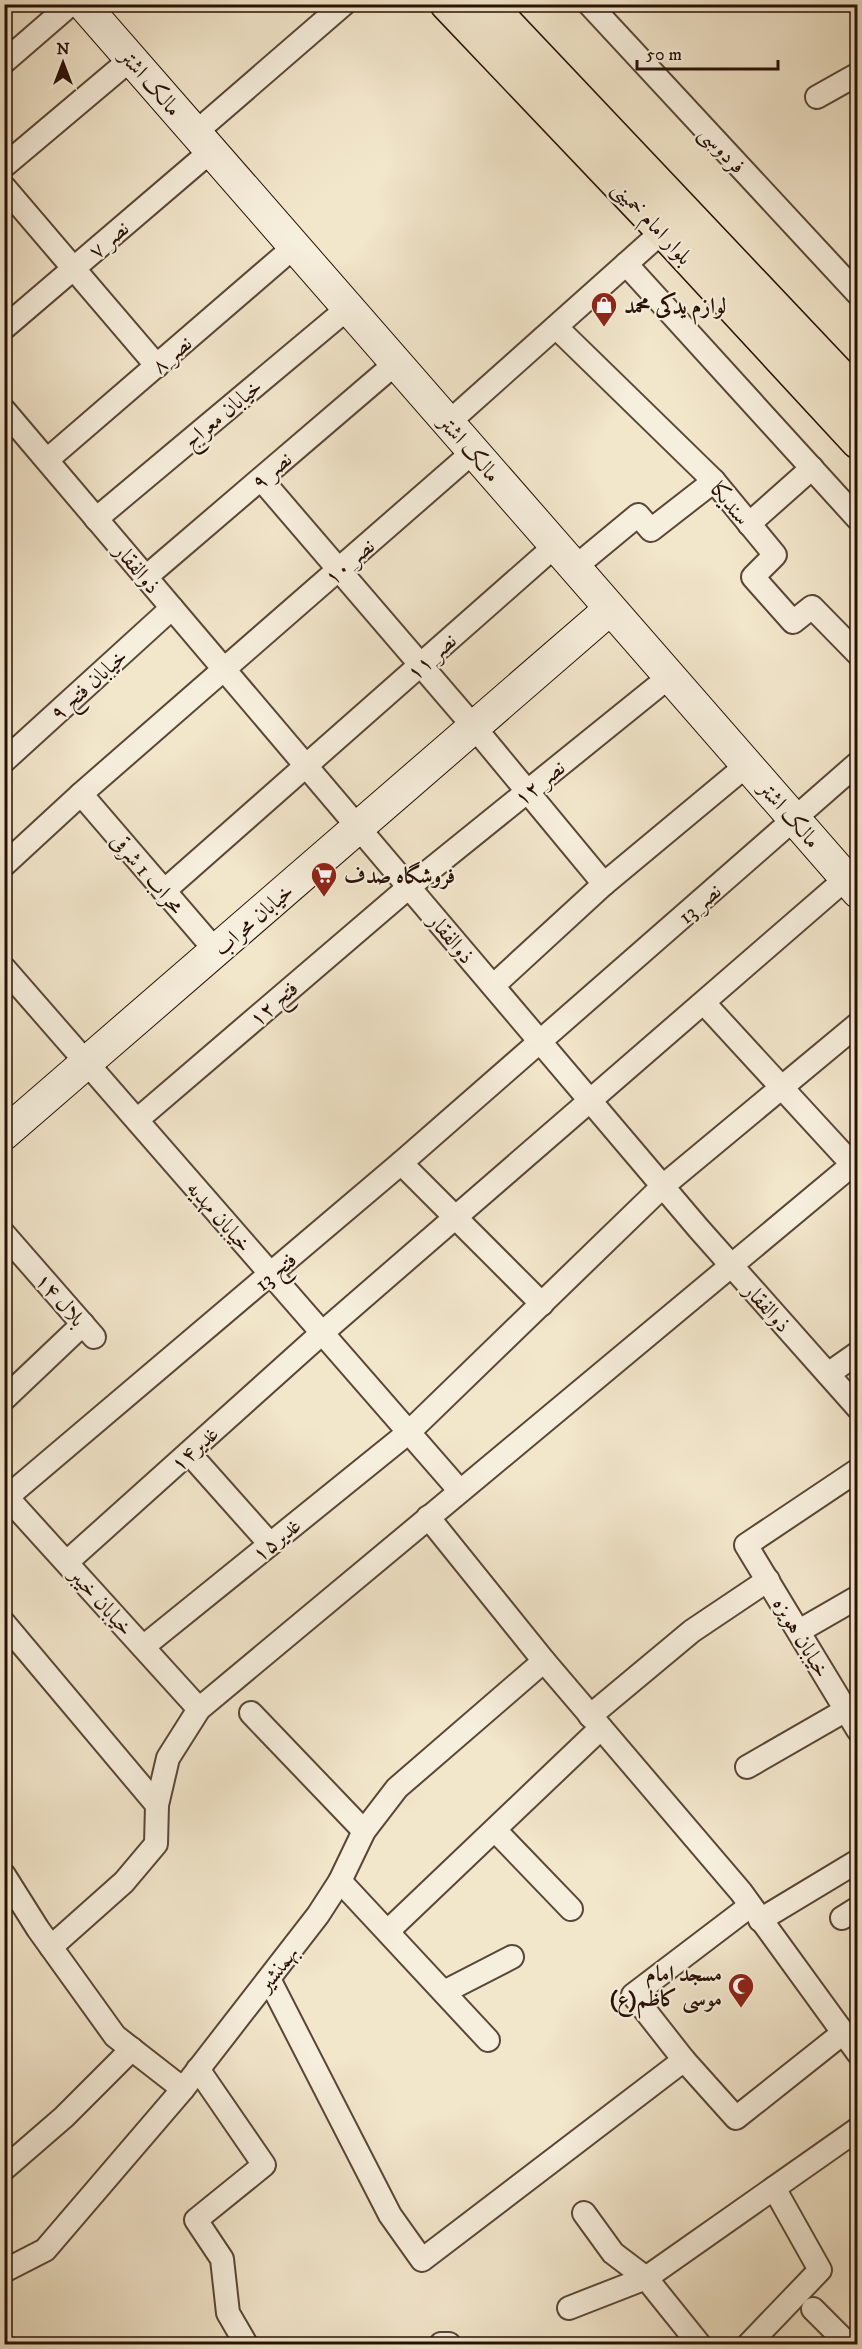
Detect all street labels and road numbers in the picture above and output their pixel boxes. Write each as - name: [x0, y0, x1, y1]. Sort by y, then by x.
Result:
- street label: مالک اشتر: [112, 42, 186, 122]
- street label: فردوسی: [692, 120, 751, 181]
- street label: بلوار امام خمینی: [602, 175, 698, 274]
- street label: نصر ۷: [83, 215, 135, 265]
- street label: نصر ۸: [146, 330, 198, 380]
- street label: خیابان معراج: [178, 373, 271, 459]
- street label: مالک اشتر: [431, 408, 505, 488]
- street label: نصر ۹: [246, 446, 298, 496]
- street label: سندیکا: [704, 477, 756, 531]
- street label: نصر ۱۰: [319, 533, 381, 591]
- street label: ذوالفقار: [107, 537, 166, 600]
- street label: نصر ۱۱: [401, 628, 463, 687]
- street label: خیابان فتح ۹: [45, 643, 137, 731]
- street label: نصر ۱۲: [509, 754, 571, 812]
- street label: مالک اشتر: [751, 774, 825, 854]
- street label: محراب 1 شرقی: [104, 828, 190, 921]
- street label: خیابان محراب: [208, 878, 300, 962]
- street label: نصر 13: [673, 878, 727, 930]
- street label: ذوالفقار: [421, 907, 480, 970]
- street label: فتح ۱۲: [244, 975, 307, 1037]
- street label: خیابان مهدیه: [181, 1176, 257, 1258]
- street label: فتح 13: [249, 1247, 306, 1301]
- street label: بلال ۱۴: [29, 1267, 91, 1333]
- street label: ذوالفقار: [736, 1276, 796, 1339]
- street label: غدیر۱۴: [165, 1421, 225, 1478]
- street label: غدیر۱۵: [247, 1512, 307, 1568]
- street label: خیابان خیبر: [62, 1561, 139, 1642]
- street label: خیابان هویزه: [766, 1593, 835, 1683]
- street label: بهمنشیر: [250, 1940, 305, 1999]

